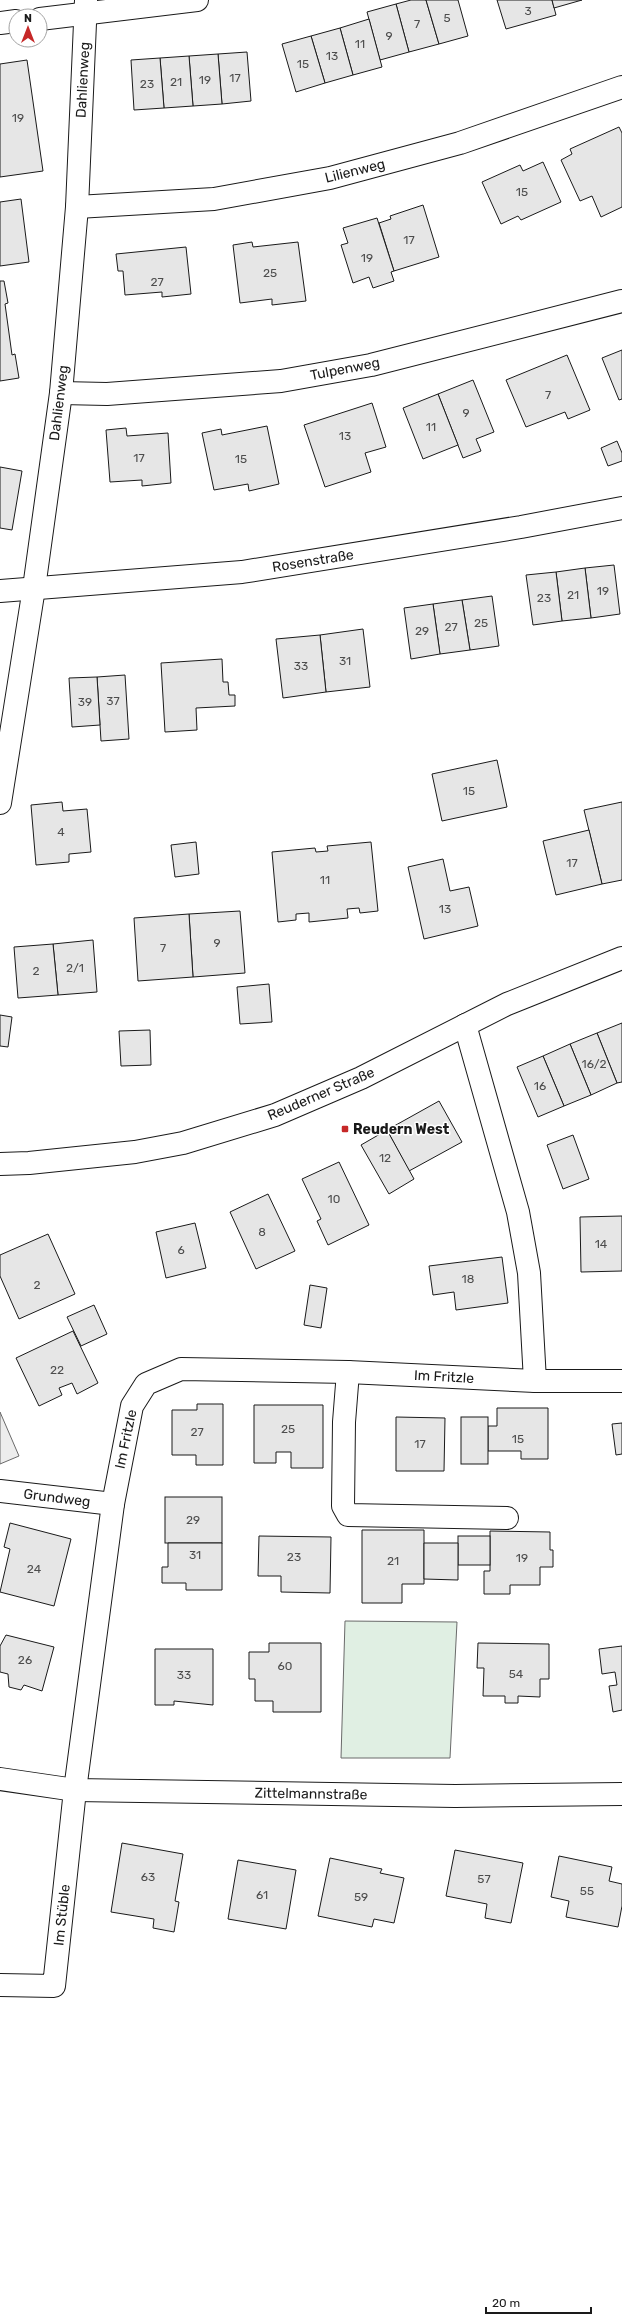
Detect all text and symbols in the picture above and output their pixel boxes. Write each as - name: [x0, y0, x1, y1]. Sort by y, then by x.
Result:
- house number: 3: [524, 4, 532, 18]
- north arrow: [8, 8, 48, 48]
- house number: 5: [443, 11, 451, 25]
- text: N: [24, 12, 32, 25]
- house number: 7: [414, 17, 420, 31]
- house number: 9: [385, 29, 393, 43]
- house number: 11: [355, 37, 365, 51]
- street label: Dahlienweg: [73, 42, 93, 118]
- house number: 13: [326, 49, 338, 63]
- house number: 15: [297, 57, 309, 71]
- house number: 17: [229, 71, 241, 85]
- house number: 19: [199, 73, 211, 87]
- house number: 21: [170, 75, 182, 89]
- house number: 23: [140, 77, 154, 91]
- house number: 19: [12, 111, 24, 125]
- street label: Lilienweg: [323, 155, 387, 187]
- house number: 15: [516, 185, 528, 199]
- house number: 17: [403, 233, 415, 247]
- house number: 19: [361, 251, 373, 265]
- house number: 25: [263, 266, 277, 280]
- house number: 27: [150, 275, 164, 289]
- street label: Tulpenweg: [309, 354, 381, 384]
- street label: Dahlienweg: [46, 364, 72, 442]
- house number: 7: [545, 388, 551, 402]
- house number: 9: [462, 406, 470, 420]
- house number: 11: [426, 420, 436, 434]
- house number: 13: [339, 429, 351, 443]
- house number: 17: [133, 451, 145, 465]
- house number: 15: [235, 452, 247, 466]
- street label: Rosenstraße: [271, 546, 355, 576]
- house number: 19: [597, 584, 609, 598]
- house number: 21: [567, 588, 579, 602]
- house number: 23: [537, 591, 551, 605]
- house number: 25: [474, 616, 488, 630]
- house number: 27: [444, 620, 458, 634]
- house number: 29: [415, 624, 429, 638]
- house number: 31: [339, 654, 351, 668]
- house number: 33: [294, 659, 308, 673]
- house number: 37: [106, 694, 120, 708]
- house number: 39: [78, 695, 92, 709]
- house number: 15: [463, 784, 475, 798]
- house number: 4: [57, 825, 65, 839]
- house number: 17: [566, 856, 578, 870]
- house number: 11: [320, 873, 330, 887]
- house number: 13: [439, 902, 451, 916]
- house number: 9: [213, 936, 221, 950]
- house number: 7: [160, 941, 166, 955]
- house number: 2/1: [66, 961, 84, 975]
- house number: 2: [32, 964, 40, 978]
- house number: 16/2: [582, 1057, 607, 1071]
- street label: Reuderner Straße: [265, 1064, 377, 1124]
- house number: 16: [534, 1079, 546, 1093]
- place label: Reudern West: [353, 1121, 450, 1138]
- marker: Reudern West: [340, 1124, 350, 1134]
- house number: 12: [379, 1151, 391, 1165]
- house number: 10: [328, 1192, 340, 1206]
- house number: 8: [258, 1225, 266, 1239]
- house number: 14: [595, 1237, 608, 1251]
- house number: 6: [177, 1243, 185, 1257]
- house number: 18: [462, 1272, 474, 1286]
- house number: 2: [33, 1278, 41, 1292]
- house number: 22: [50, 1363, 64, 1377]
- street label: Im Fritzle: [413, 1367, 475, 1387]
- street label: Im Fritzle: [111, 1408, 141, 1470]
- house number: 25: [281, 1422, 295, 1436]
- house number: 27: [190, 1425, 204, 1439]
- house number: 15: [512, 1432, 524, 1446]
- house number: 17: [414, 1437, 426, 1451]
- street label: Grundweg: [23, 1485, 91, 1511]
- house number: 29: [186, 1513, 200, 1527]
- house number: 31: [189, 1548, 201, 1562]
- house number: 23: [287, 1550, 301, 1564]
- house number: 19: [516, 1551, 528, 1565]
- house number: 21: [387, 1554, 399, 1568]
- house number: 24: [27, 1562, 42, 1576]
- house number: 26: [18, 1653, 32, 1667]
- house number: 60: [278, 1659, 292, 1673]
- house number: 54: [509, 1667, 524, 1681]
- house number: 33: [177, 1668, 191, 1682]
- street label: Zittelmannstraße: [254, 1785, 368, 1803]
- house number: 63: [141, 1870, 155, 1884]
- house number: 57: [477, 1872, 491, 1886]
- street label: Im Stüble: [50, 1883, 74, 1947]
- house number: 55: [580, 1884, 594, 1898]
- house number: 61: [256, 1888, 268, 1902]
- house number: 59: [354, 1890, 368, 1904]
- scale bar: [486, 2289, 591, 2315]
- text: 20 m: [492, 2296, 520, 2310]

